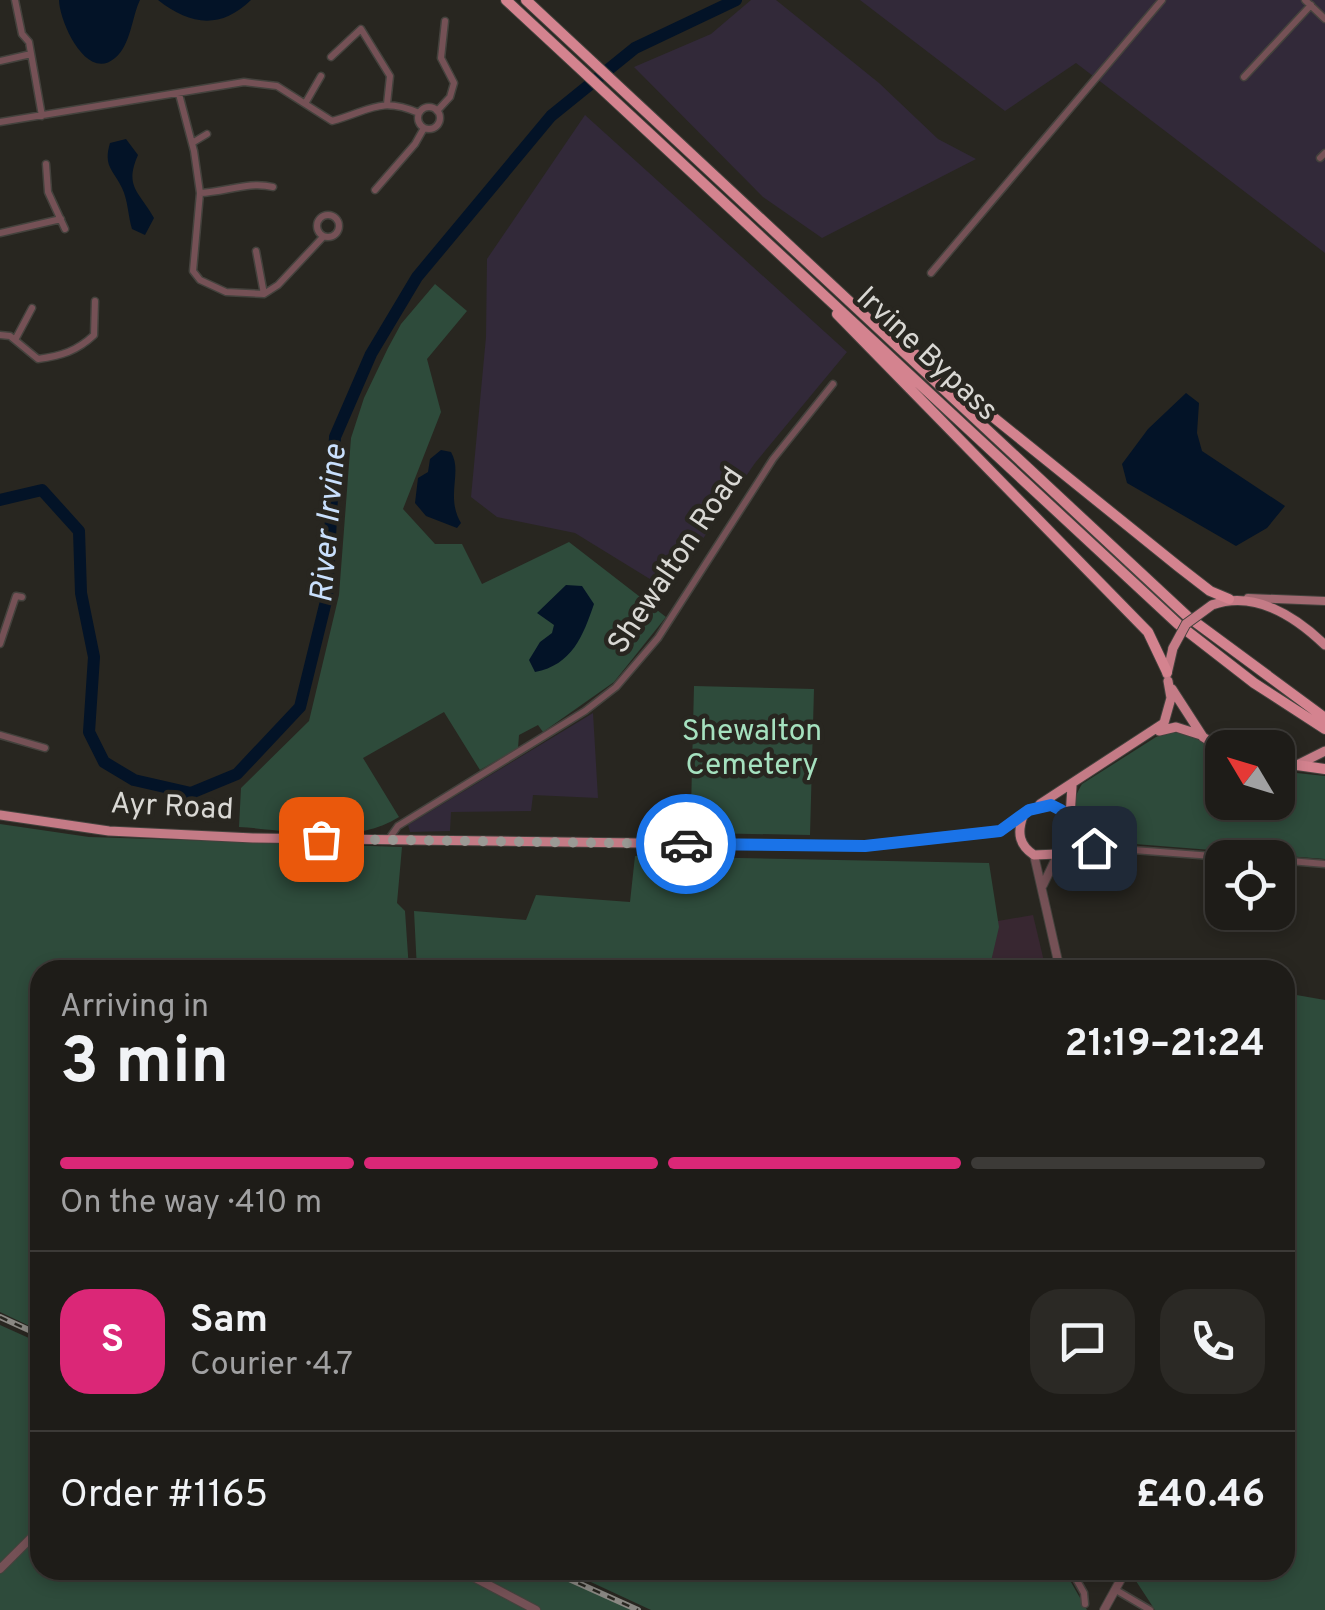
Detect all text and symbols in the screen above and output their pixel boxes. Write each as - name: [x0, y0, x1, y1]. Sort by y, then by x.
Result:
- street label: Irvine Bypass: [847, 280, 1005, 430]
- water label: River Irvine: [303, 443, 357, 605]
- street label: Shewalton Road: [601, 461, 753, 661]
- park label: Shewalton Cemetery: [682, 714, 822, 785]
- north arrow: [1205, 730, 1295, 820]
- map controls: [1205, 730, 1295, 930]
- street label: Ayr Road: [110, 786, 234, 830]
- courier: [636, 794, 736, 894]
- pin: [279, 797, 364, 882]
- pin: [1052, 806, 1137, 891]
- icon: bag: [294, 812, 349, 867]
- icon: car: [659, 817, 714, 872]
- icon: home: [1067, 821, 1122, 876]
- button: locate: [1205, 840, 1295, 930]
- text: Arriving in: [60, 988, 209, 1028]
- text: 21:19–21:24: [1064, 1021, 1265, 1070]
- text: 3 min: [60, 1024, 229, 1106]
- text: On the way · 410 m: [60, 1184, 322, 1224]
- button: chat: [1030, 1289, 1135, 1394]
- button: phone: [1160, 1289, 1265, 1394]
- text: Sam: [190, 1297, 268, 1346]
- text: S: [101, 1317, 124, 1366]
- text: Courier · 4.7: [190, 1346, 353, 1386]
- text: Order #1165: [60, 1472, 268, 1521]
- text: £40.46: [1136, 1472, 1265, 1521]

